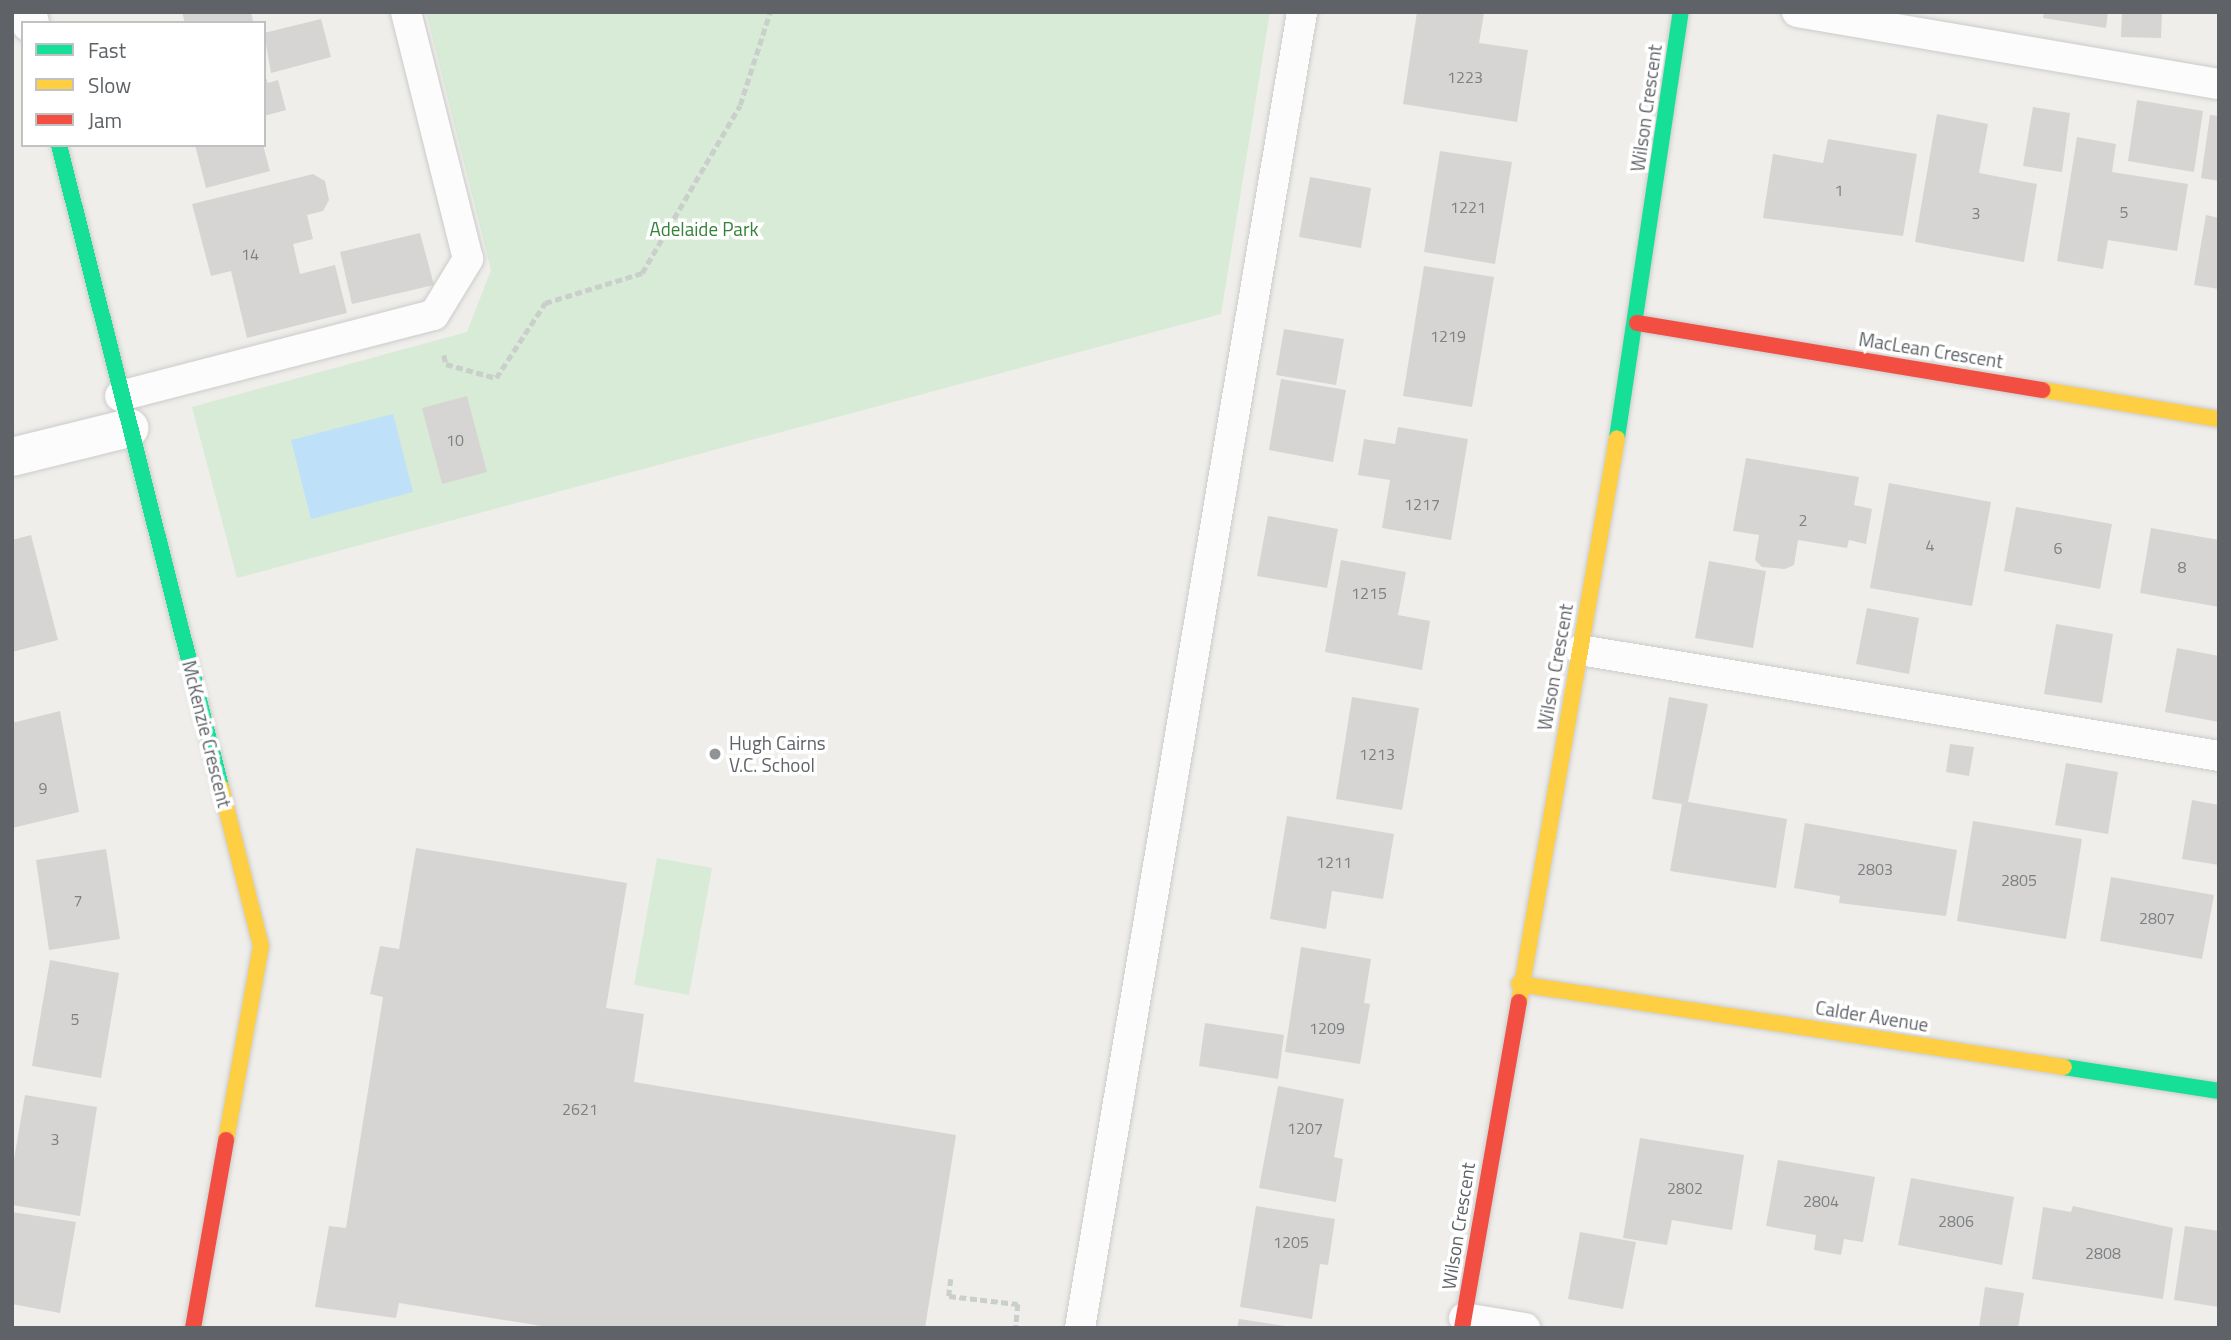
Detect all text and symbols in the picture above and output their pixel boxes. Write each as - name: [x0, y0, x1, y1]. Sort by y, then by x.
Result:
- legend: [21, 21, 266, 147]
- text: Fast: [88, 34, 126, 66]
- street label: Wilson Crescent: [1626, 43, 1666, 173]
- house number: 1223: [1447, 67, 1483, 87]
- text: Slow: [88, 69, 131, 101]
- text: Jam: [88, 104, 122, 136]
- house number: 1: [1835, 180, 1843, 200]
- house number: 1221: [1450, 197, 1486, 217]
- house number: 5: [2120, 202, 2128, 222]
- house number: 3: [1972, 203, 1980, 223]
- park label: Adelaide Park: [649, 218, 759, 240]
- house number: 14: [241, 244, 259, 264]
- house number: 1219: [1430, 326, 1466, 346]
- street label: MacLean Crescent: [1857, 327, 2005, 373]
- house number: 10: [446, 430, 464, 450]
- house number: 1217: [1404, 494, 1440, 514]
- house number: 2: [1799, 510, 1807, 530]
- house number: 4: [1926, 535, 1934, 555]
- house number: 6: [2054, 538, 2062, 558]
- house number: 8: [2178, 557, 2186, 577]
- house number: 1215: [1351, 583, 1387, 603]
- street label: Wilson Crescent: [1533, 602, 1577, 732]
- street label: McKenzie Crescent: [178, 658, 236, 810]
- place label: Hugh Cairns V.C. School: [729, 732, 826, 776]
- house number: 1213: [1359, 744, 1395, 764]
- marker: Hugh Cairns V.C. School: [707, 746, 723, 762]
- house number: 9: [39, 778, 47, 798]
- house number: 1211: [1316, 852, 1352, 872]
- house number: 2803: [1857, 859, 1893, 879]
- house number: 2805: [2001, 870, 2037, 890]
- house number: 7: [74, 890, 82, 910]
- house number: 2807: [2139, 908, 2175, 928]
- street label: Calder Avenue: [1814, 996, 1930, 1036]
- house number: 5: [71, 1009, 79, 1029]
- house number: 1209: [1309, 1018, 1345, 1038]
- house number: 2621: [562, 1099, 598, 1119]
- house number: 1207: [1287, 1118, 1323, 1138]
- house number: 3: [51, 1129, 59, 1149]
- street label: Wilson Crescent: [1437, 1161, 1479, 1291]
- house number: 2802: [1667, 1178, 1703, 1198]
- house number: 2804: [1803, 1191, 1839, 1211]
- house number: 2806: [1938, 1211, 1974, 1231]
- house number: 1205: [1273, 1232, 1309, 1252]
- house number: 2808: [2085, 1243, 2121, 1263]

